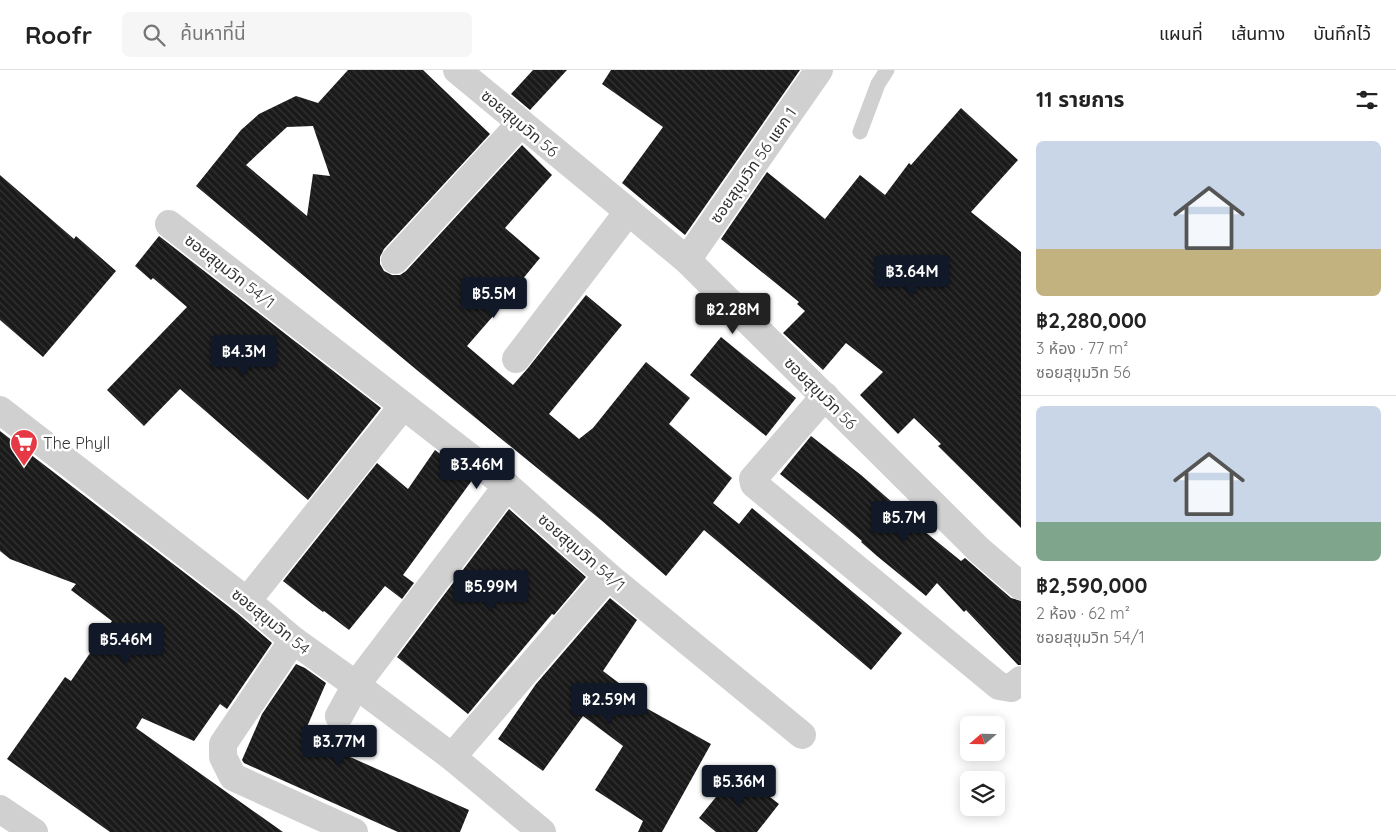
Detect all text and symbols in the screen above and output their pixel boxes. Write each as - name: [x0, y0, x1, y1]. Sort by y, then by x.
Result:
- search box: [122, 12, 472, 57]
- text: Roofr: [25, 20, 92, 50]
- icon: search: [140, 21, 168, 49]
- text: ค้นหาที่นี่: [180, 21, 246, 45]
- text: แผนที่: [1159, 22, 1203, 45]
- text: เส้นทาง: [1231, 22, 1285, 45]
- text: บันทึกไว้: [1313, 22, 1371, 45]
- street label: ซอยสุขุมวิท 56: [477, 85, 563, 161]
- text: 11 รายการ: [1036, 86, 1124, 112]
- icon: filters: [1353, 86, 1381, 114]
- street label: ซอยสุขุมวิท 56 แยก 1: [706, 103, 800, 227]
- icon: home: [1164, 173, 1254, 263]
- street label: ซอยสุขุมวิท 54/1: [181, 230, 279, 312]
- pin: ฿3.64M: [871, 254, 953, 297]
- text: ฿3.64M: [885, 261, 939, 281]
- pin: ฿5.5M: [459, 276, 529, 319]
- text: ฿5.5M: [472, 283, 516, 303]
- pin: ฿2.28M: [692, 292, 774, 335]
- text: ฿2.28M: [706, 299, 760, 319]
- text: ฿2,280,000: [1036, 307, 1147, 333]
- pin: ฿4.3M: [209, 334, 279, 377]
- text: 3 ห้อง · 77 m²: [1036, 338, 1128, 358]
- text: ฿4.3M: [222, 341, 266, 361]
- street label: ซอยสุขุมวิท 56: [780, 352, 862, 434]
- text: ซอยสุขุมวิท 56: [1036, 362, 1131, 382]
- supermarket icon: The Phyll: [9, 428, 39, 467]
- place label: The Phyll: [43, 433, 110, 453]
- icon: home: [1164, 439, 1254, 529]
- pin: ฿3.46M: [436, 448, 518, 490]
- text: ฿3.46M: [451, 454, 503, 474]
- pin: ฿5.7M: [869, 500, 939, 543]
- text: ฿5.7M: [882, 507, 926, 527]
- street label: ซอยสุขุมวิท 54/1: [534, 509, 630, 595]
- pin: ฿5.99M: [450, 570, 532, 612]
- text: ฿2,590,000: [1036, 572, 1147, 598]
- text: ฿5.99M: [464, 576, 518, 596]
- street label: ซอยสุขุมวิท 54: [228, 584, 314, 658]
- text: 2 ห้อง · 62 m²: [1036, 603, 1130, 623]
- pin: ฿5.46M: [85, 622, 167, 665]
- text: ซอยสุขุมวิท 54/1: [1036, 627, 1145, 647]
- text: ฿5.46M: [100, 629, 152, 649]
- pin: ฿2.59M: [568, 682, 650, 725]
- text: ฿2.59M: [582, 689, 636, 709]
- north arrow: [960, 716, 1005, 761]
- map controls: [960, 716, 1005, 816]
- pin: ฿3.77M: [298, 724, 380, 767]
- text: ฿3.77M: [313, 731, 365, 751]
- pin: ฿5.36M: [698, 764, 780, 807]
- text: ฿5.36M: [713, 771, 765, 791]
- button: layers: [960, 771, 1005, 816]

